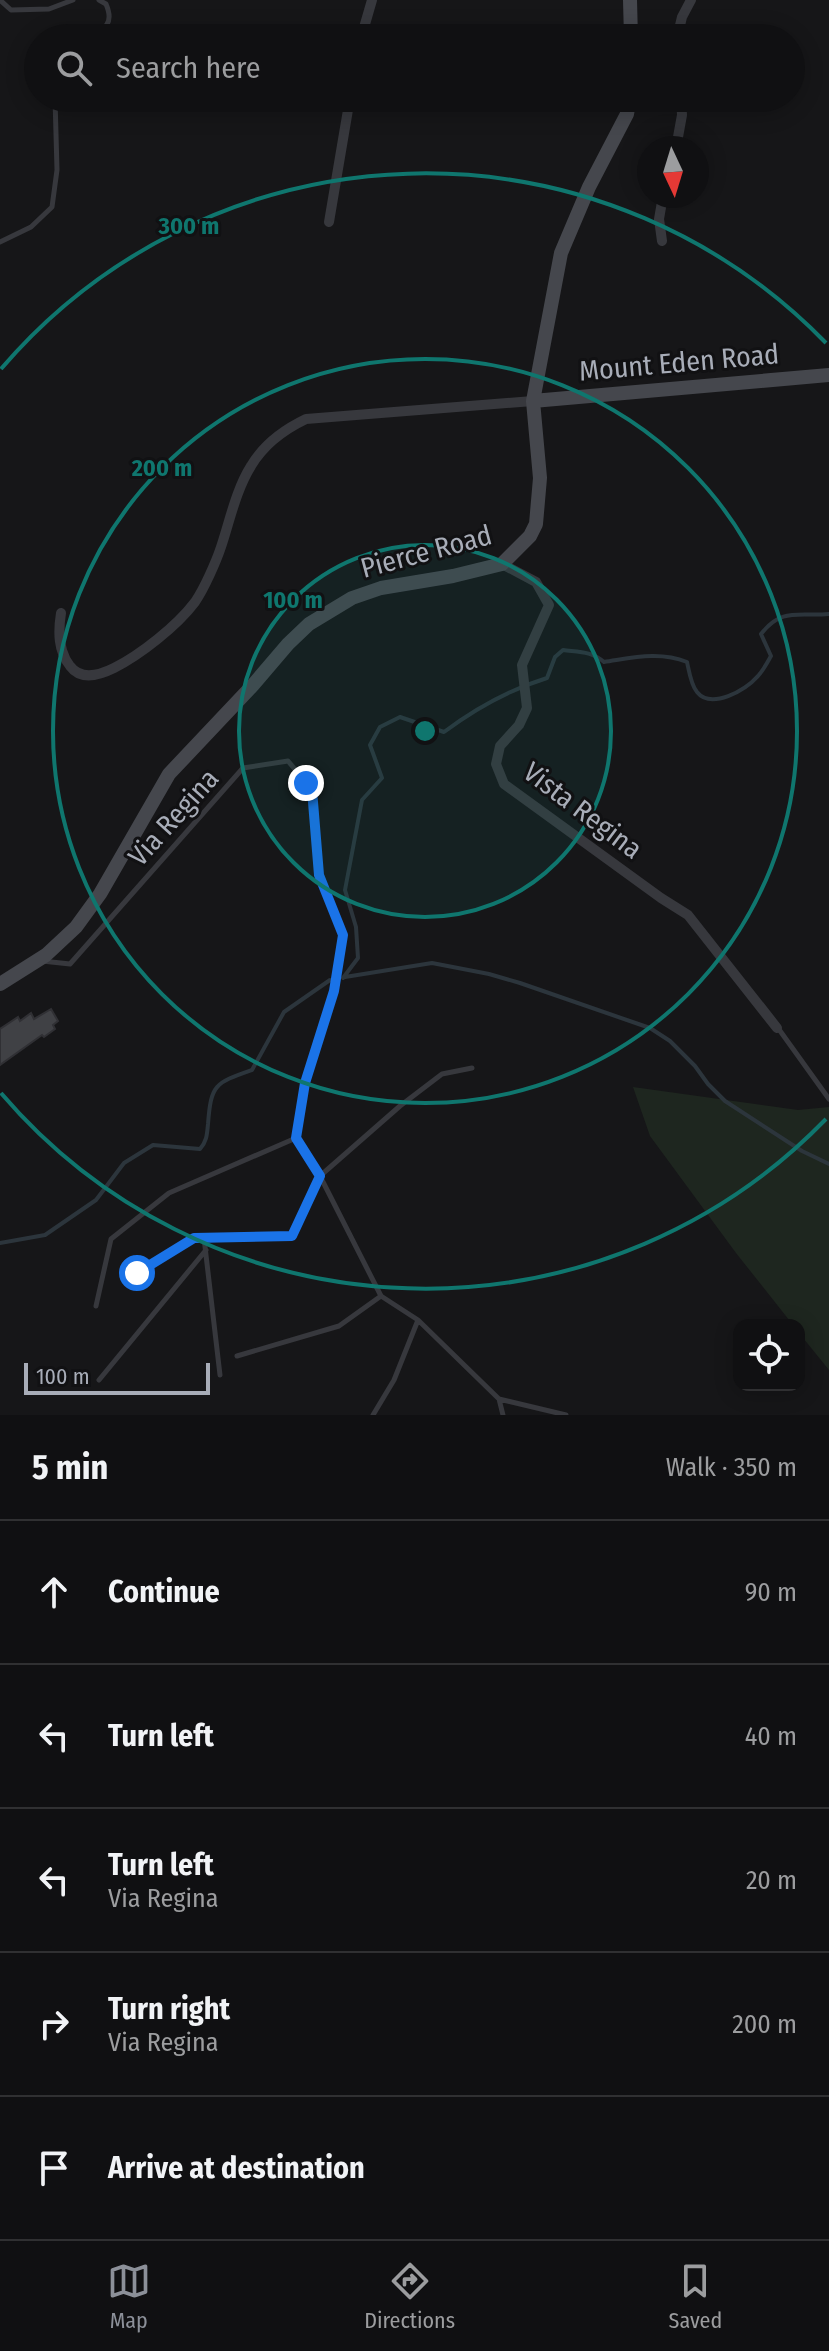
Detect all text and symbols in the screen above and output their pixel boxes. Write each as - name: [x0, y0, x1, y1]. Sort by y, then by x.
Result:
- search box: [24, 24, 805, 112]
- icon: search: [52, 46, 96, 90]
- text: Search here: [116, 50, 261, 86]
- north arrow: [637, 136, 709, 208]
- text: 300 m: [158, 212, 219, 240]
- street label: Mount Eden Road: [578, 337, 780, 388]
- text: 200 m: [131, 454, 192, 482]
- street label: Pierce Road: [357, 518, 495, 585]
- text: 100 m: [263, 586, 323, 614]
- centre of rings: [411, 717, 439, 745]
- street label: Vista Regina: [517, 755, 648, 866]
- street label: Via Regina: [121, 762, 225, 873]
- route end: [288, 765, 324, 801]
- route start: [119, 1255, 155, 1291]
- map controls: [733, 1319, 805, 1391]
- button: locate: [733, 1319, 805, 1391]
- scale bar: [24, 1359, 210, 1395]
- text: 100 m: [36, 1363, 90, 1390]
- text: 5 min: [32, 1447, 108, 1488]
- text: Walk · 350 m: [666, 1452, 797, 1483]
- icon: ahead: [32, 1570, 76, 1614]
- text: Continue: [108, 1574, 220, 1610]
- text: 90 m: [745, 1577, 797, 1608]
- icon: left: [32, 1714, 76, 1758]
- text: Turn left: [108, 1718, 214, 1754]
- text: 40 m: [745, 1721, 797, 1752]
- text: Turn left: [108, 1847, 214, 1883]
- icon: left: [32, 1858, 76, 1902]
- text: 20 m: [746, 1865, 797, 1896]
- text: Via Regina: [108, 1883, 218, 1914]
- text: Turn right: [108, 1991, 230, 2027]
- icon: right: [32, 2002, 76, 2046]
- text: 200 m: [732, 2009, 797, 2040]
- text: Via Regina: [108, 2027, 218, 2058]
- icon: arrive: [32, 2146, 76, 2190]
- text: Arrive at destination: [108, 2150, 365, 2186]
- tab: Map: [107, 2259, 151, 2334]
- tab: Directions: [364, 2259, 455, 2334]
- tab: Saved: [669, 2259, 722, 2334]

